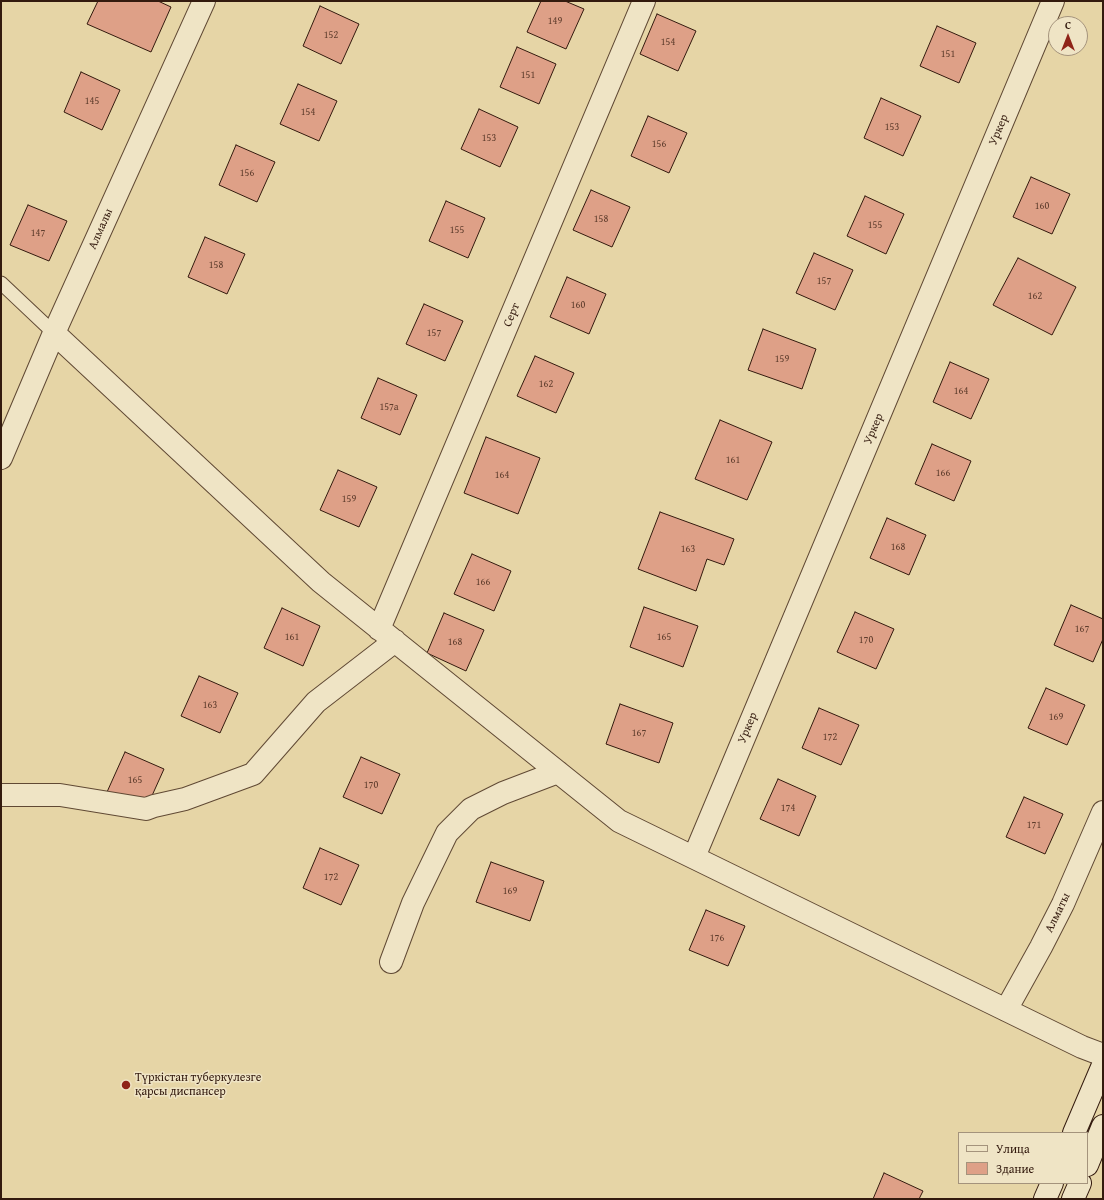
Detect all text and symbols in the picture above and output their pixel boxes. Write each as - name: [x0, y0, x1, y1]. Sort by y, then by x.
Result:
- house number: 149: [548, 15, 562, 27]
- north arrow: [1048, 16, 1088, 56]
- text: С: [1065, 17, 1071, 33]
- house number: 152: [324, 29, 338, 41]
- house number: 154: [661, 36, 675, 48]
- house number: 151: [941, 48, 955, 60]
- house number: 151: [521, 69, 535, 81]
- house number: 145: [85, 95, 99, 107]
- house number: 154: [301, 106, 315, 118]
- street label: Уркер: [986, 112, 1012, 148]
- house number: 153: [885, 121, 899, 133]
- house number: 153: [482, 132, 496, 144]
- house number: 156: [652, 138, 666, 150]
- house number: 156: [240, 167, 254, 179]
- house number: 160: [1035, 200, 1049, 212]
- street label: Алмалы: [86, 206, 116, 252]
- house number: 158: [594, 213, 608, 225]
- house number: 155: [868, 219, 882, 231]
- house number: 155: [450, 224, 464, 236]
- house number: 147: [31, 227, 45, 239]
- house number: 158: [209, 259, 223, 271]
- house number: 157: [817, 275, 831, 287]
- house number: 162: [1028, 290, 1042, 302]
- house number: 160: [571, 299, 585, 311]
- street label: Серт: [501, 301, 523, 329]
- house number: 157: [427, 327, 441, 339]
- house number: 159: [775, 353, 789, 365]
- house number: 162: [539, 378, 553, 390]
- house number: 164: [954, 385, 968, 397]
- house number: 157а: [379, 401, 399, 413]
- street label: Уркер: [861, 411, 887, 447]
- house number: 161: [726, 454, 740, 466]
- house number: 166: [936, 467, 950, 479]
- house number: 164: [495, 469, 509, 481]
- house number: 159: [342, 493, 356, 505]
- house number: 168: [891, 541, 905, 553]
- house number: 163: [681, 543, 695, 555]
- house number: 166: [476, 576, 490, 588]
- house number: 167: [1075, 623, 1089, 635]
- house number: 161: [285, 631, 299, 643]
- house number: 165: [657, 631, 671, 643]
- house number: 170: [859, 634, 873, 646]
- house number: 168: [448, 636, 462, 648]
- house number: 163: [203, 699, 217, 711]
- street label: Уркер: [735, 710, 761, 746]
- house number: 169: [1049, 711, 1063, 723]
- house number: 167: [632, 727, 646, 739]
- house number: 172: [823, 731, 837, 743]
- house number: 165: [128, 774, 142, 786]
- house number: 170: [364, 779, 378, 791]
- house number: 174: [781, 802, 795, 814]
- house number: 171: [1027, 819, 1041, 831]
- house number: 172: [324, 871, 338, 883]
- house number: 169: [503, 885, 517, 897]
- street label: Алматы: [1042, 891, 1074, 935]
- house number: 176: [710, 932, 724, 944]
- place label: Түркістан туберкулезге қарсы диспансер: [135, 1071, 261, 1099]
- marker: Түркістан туберкулезге қарсы диспансер: [120, 1079, 132, 1091]
- legend: [958, 1132, 1088, 1184]
- text: Улица: [996, 1140, 1030, 1157]
- text: Здание: [996, 1160, 1034, 1177]

